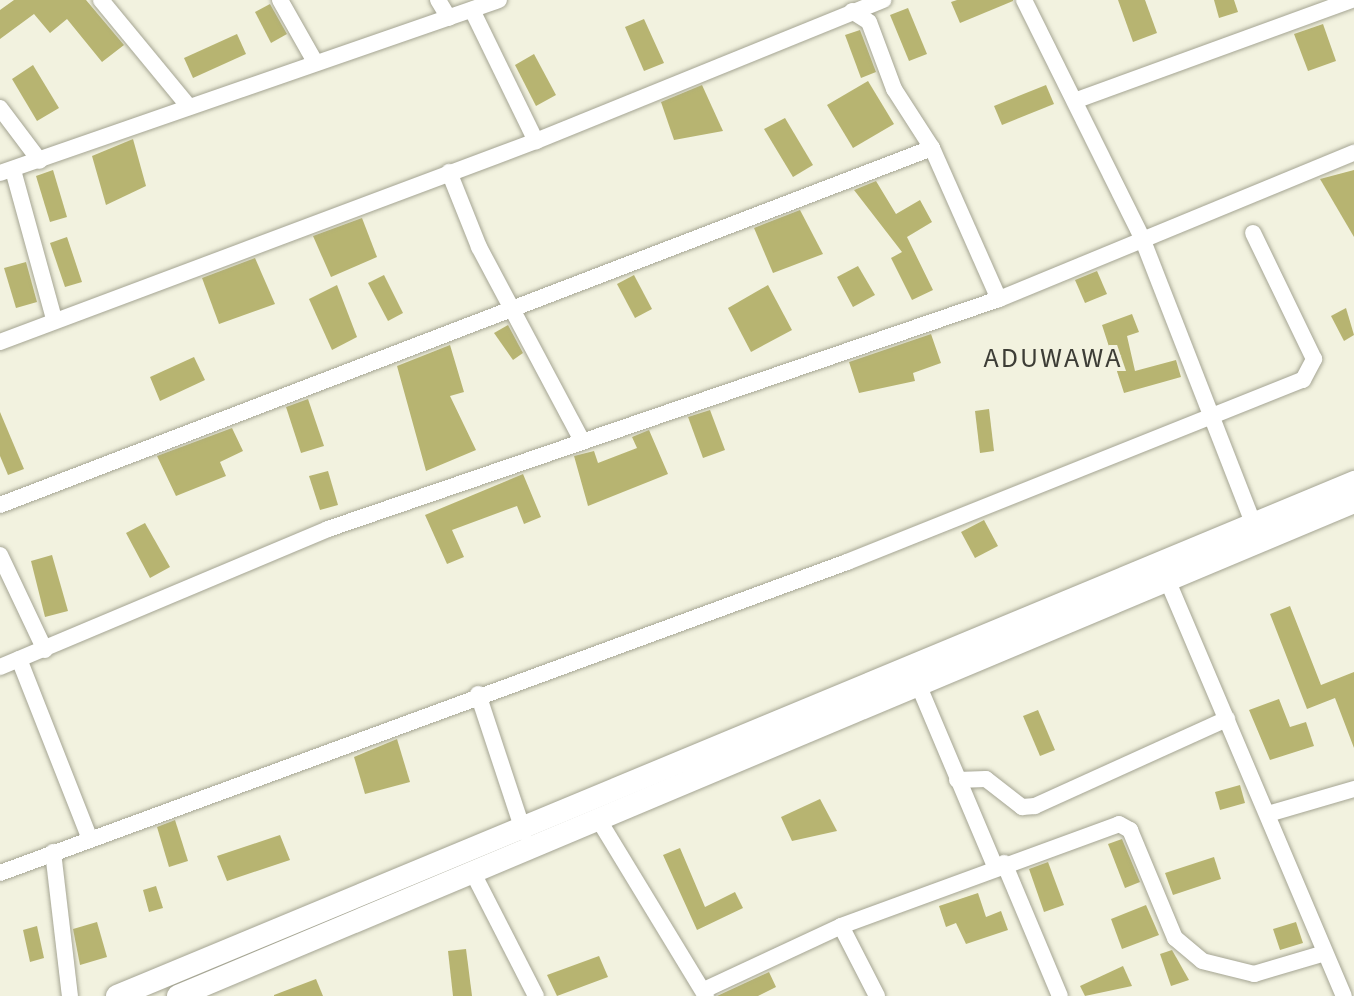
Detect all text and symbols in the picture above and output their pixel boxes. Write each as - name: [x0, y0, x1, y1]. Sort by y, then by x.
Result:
- district label: ADUWAWA: [984, 341, 1122, 375]

